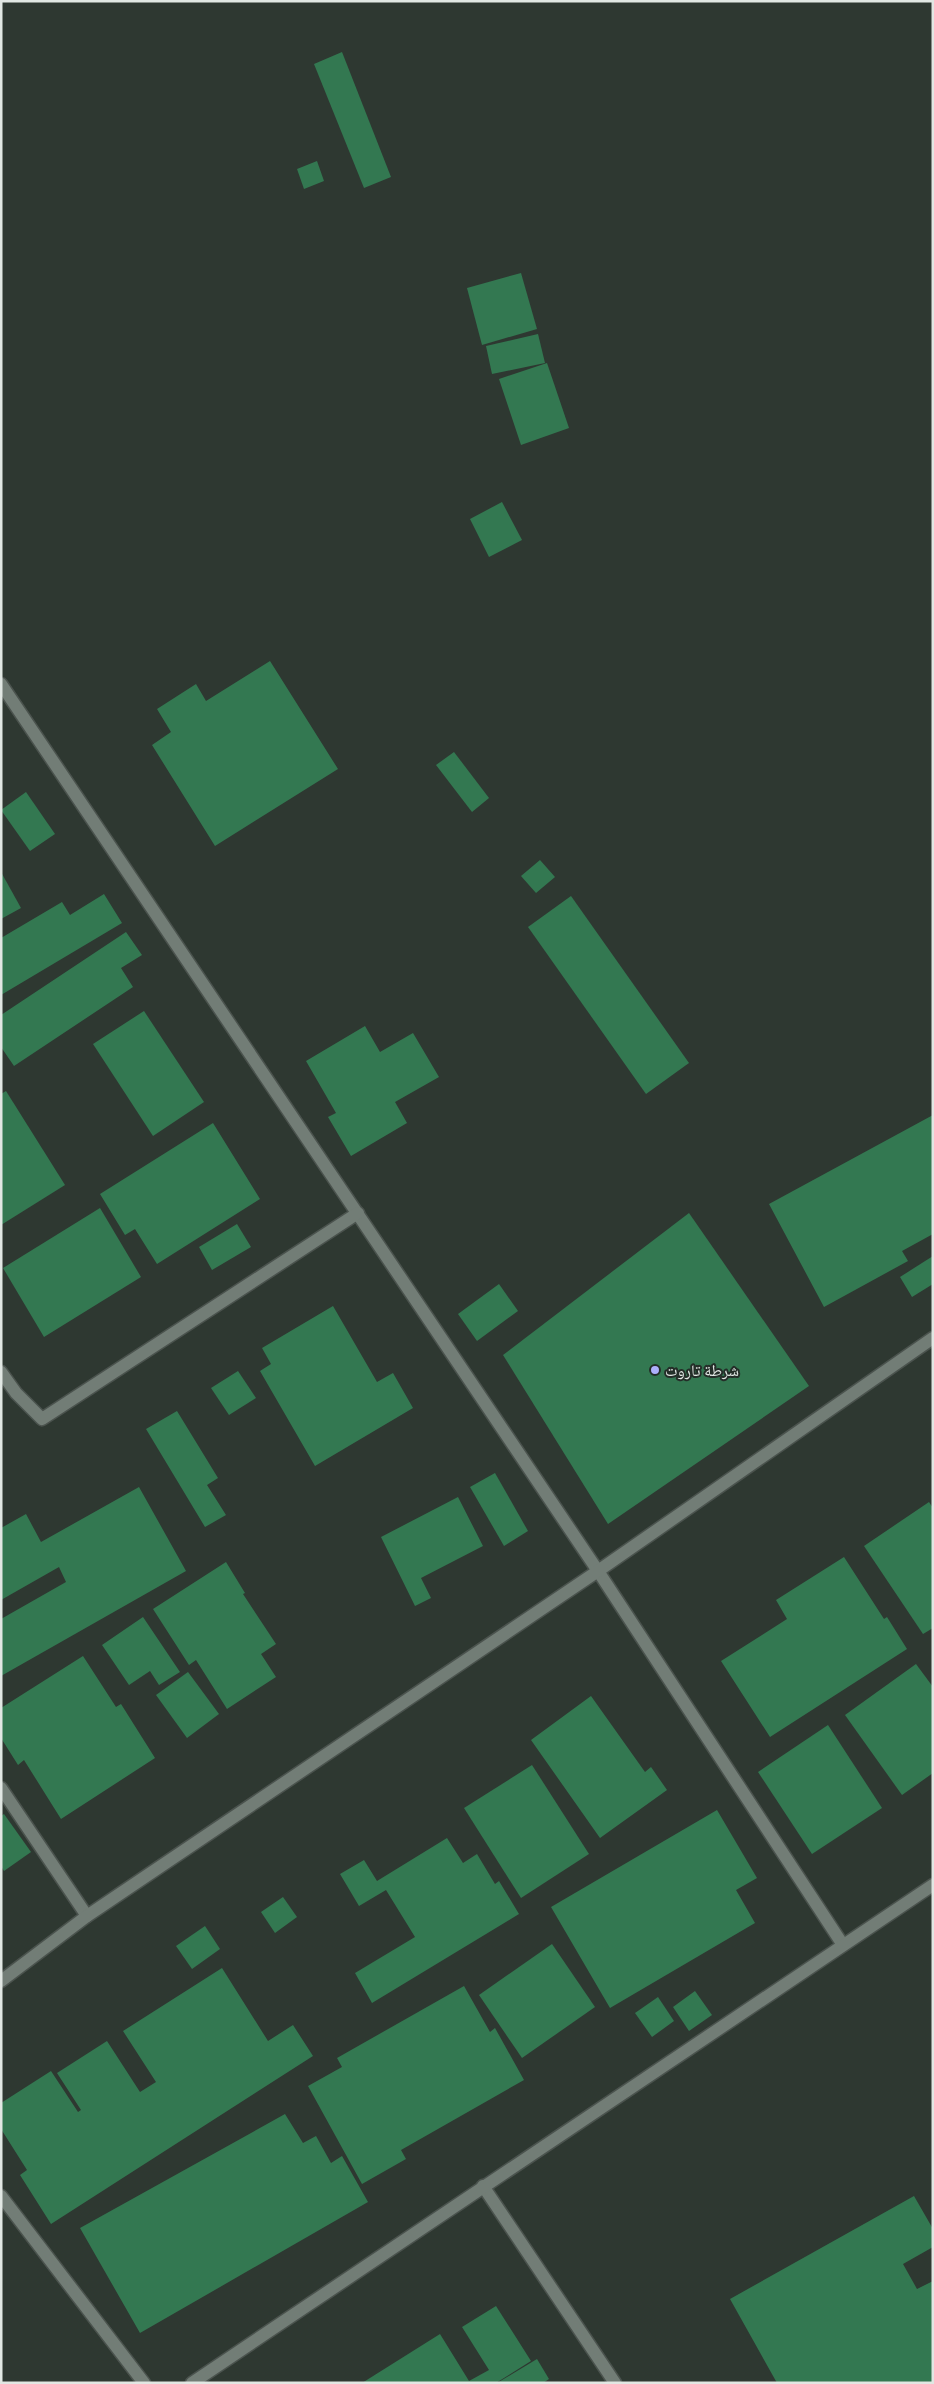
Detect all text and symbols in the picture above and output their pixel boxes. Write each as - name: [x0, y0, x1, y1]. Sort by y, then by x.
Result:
- place label: شرطة تاروت: [665, 1361, 739, 1380]
- marker: شرطة تاروت: [649, 1364, 661, 1376]

